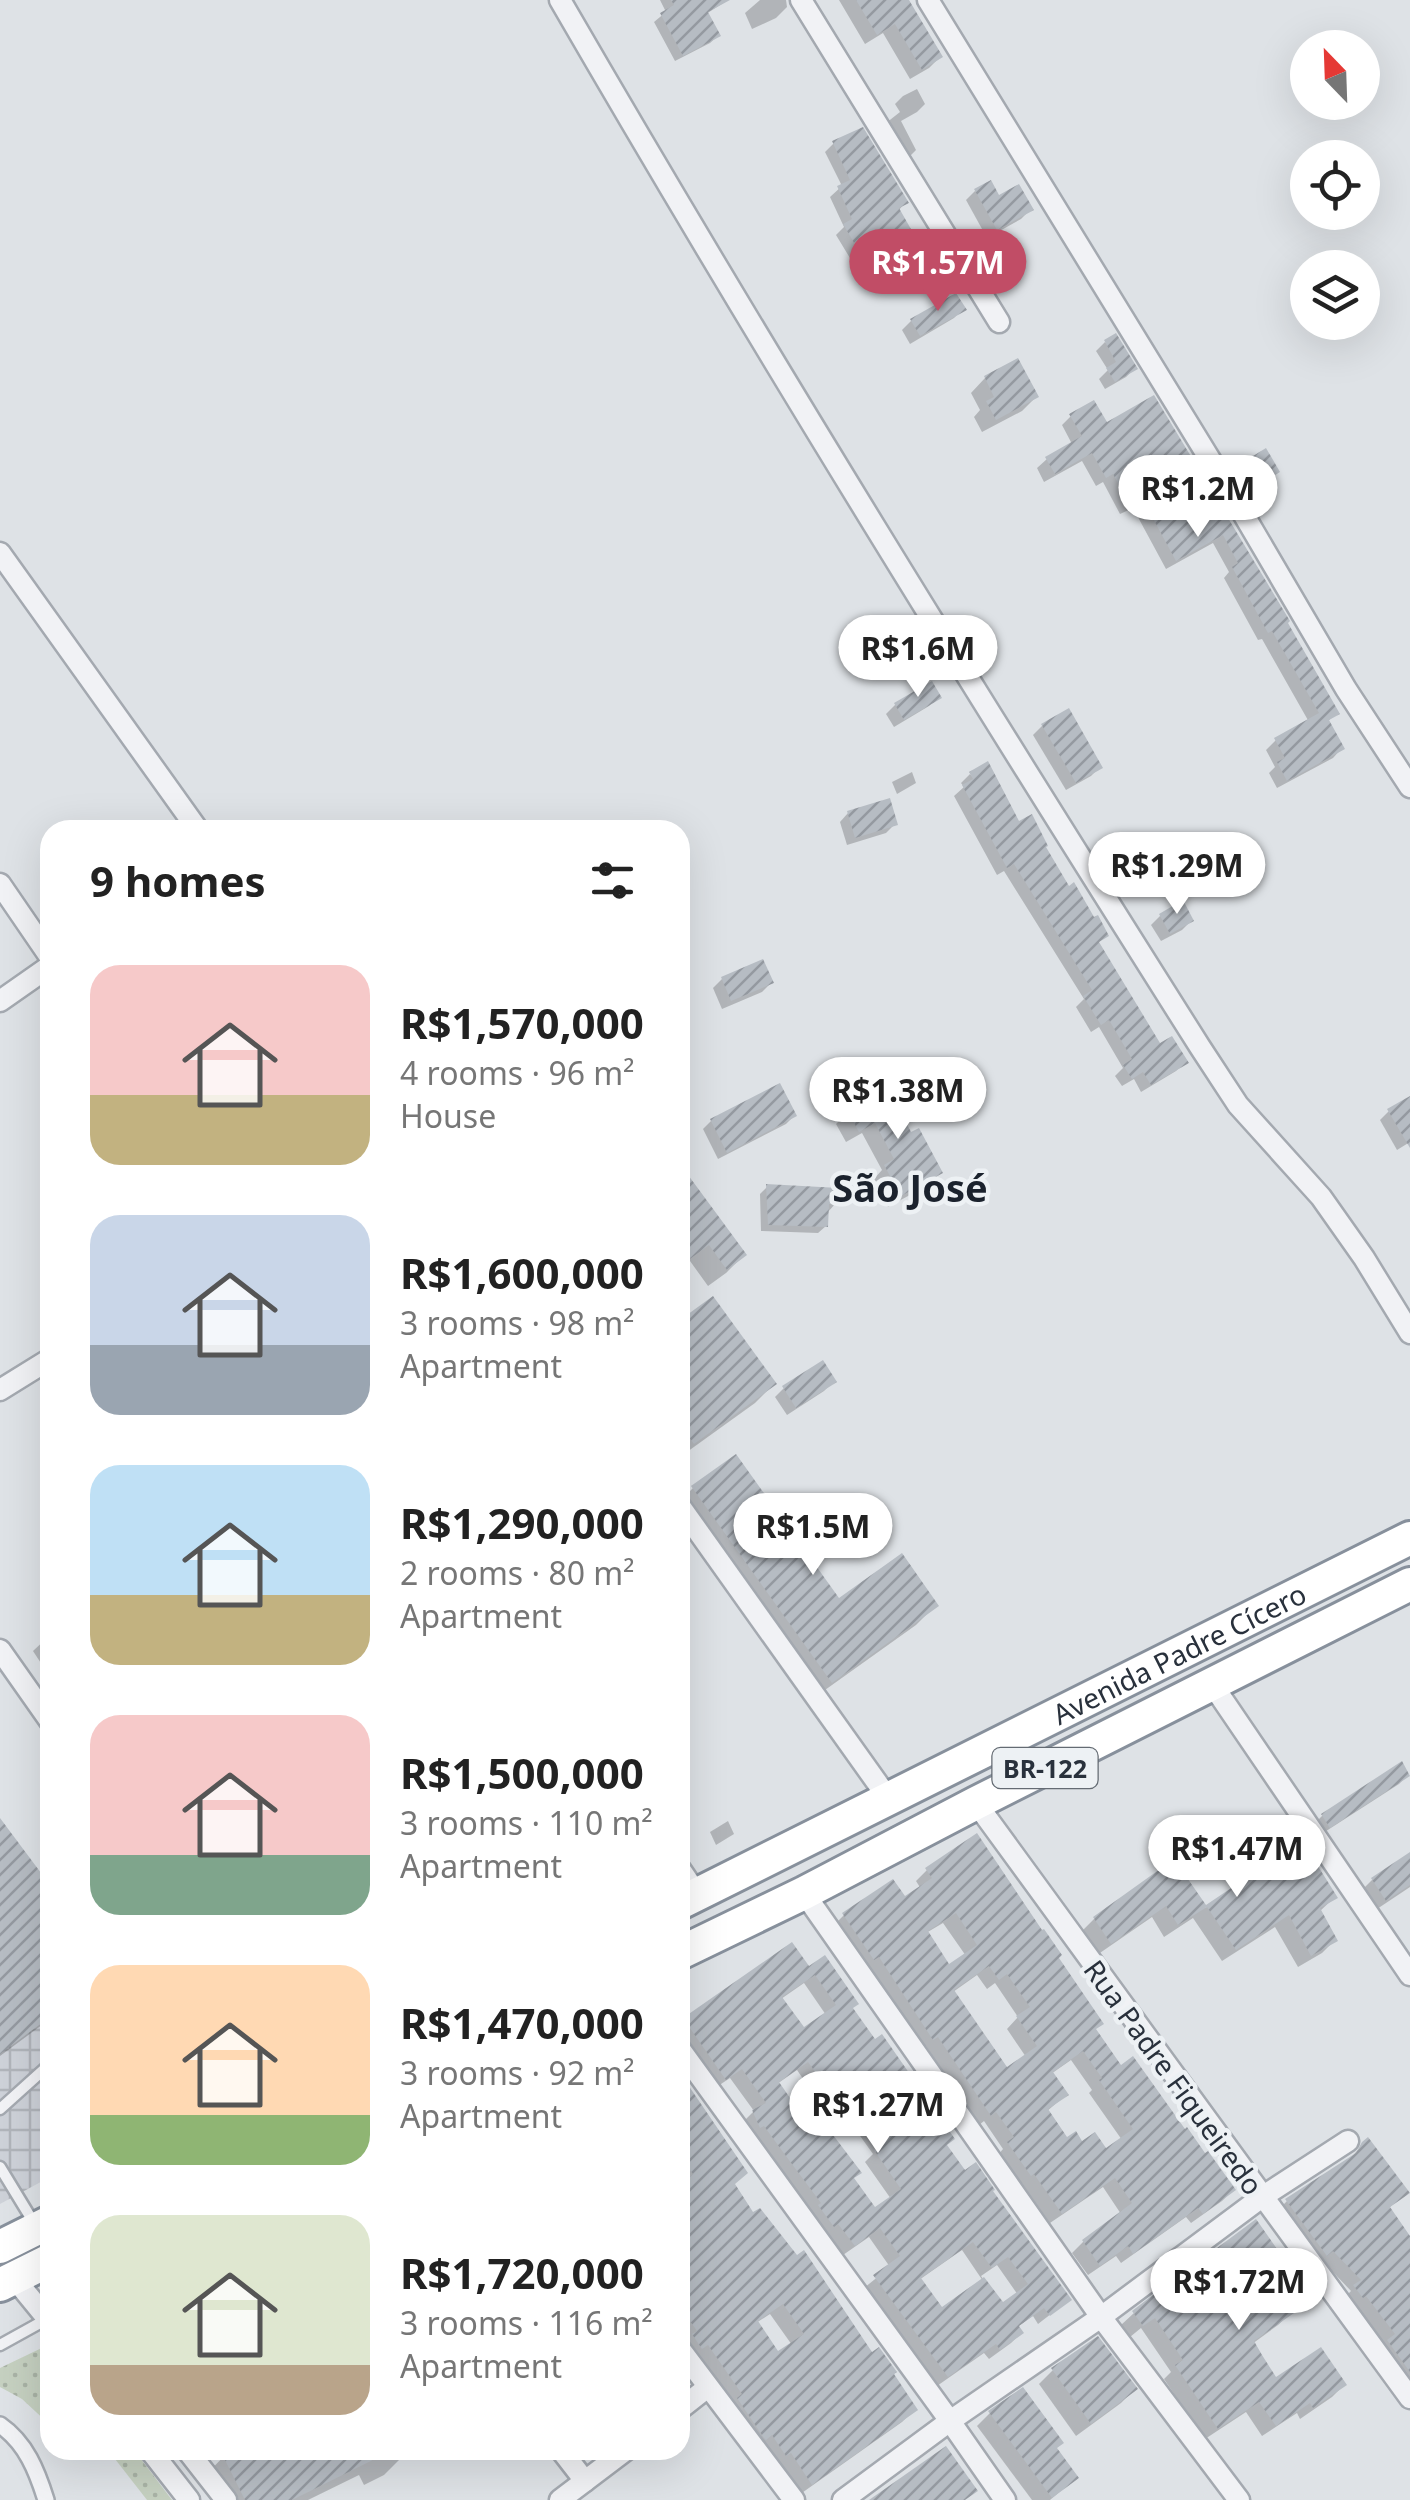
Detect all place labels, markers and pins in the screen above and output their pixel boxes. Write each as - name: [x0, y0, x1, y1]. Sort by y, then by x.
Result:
- pin: R$1.57M: [846, 229, 1030, 314]
- pin: R$1.2M: [1117, 455, 1279, 540]
- pin: R$1.6M: [837, 615, 999, 700]
- pin: R$1.29M: [1085, 832, 1269, 917]
- pin: R$1.38M: [806, 1057, 990, 1142]
- pin: R$1.5M: [732, 1493, 894, 1578]
- pin: R$1.47M: [1145, 1815, 1329, 1900]
- pin: R$1.27M: [786, 2071, 970, 2156]
- pin: R$1.72M: [1147, 2248, 1331, 2333]

